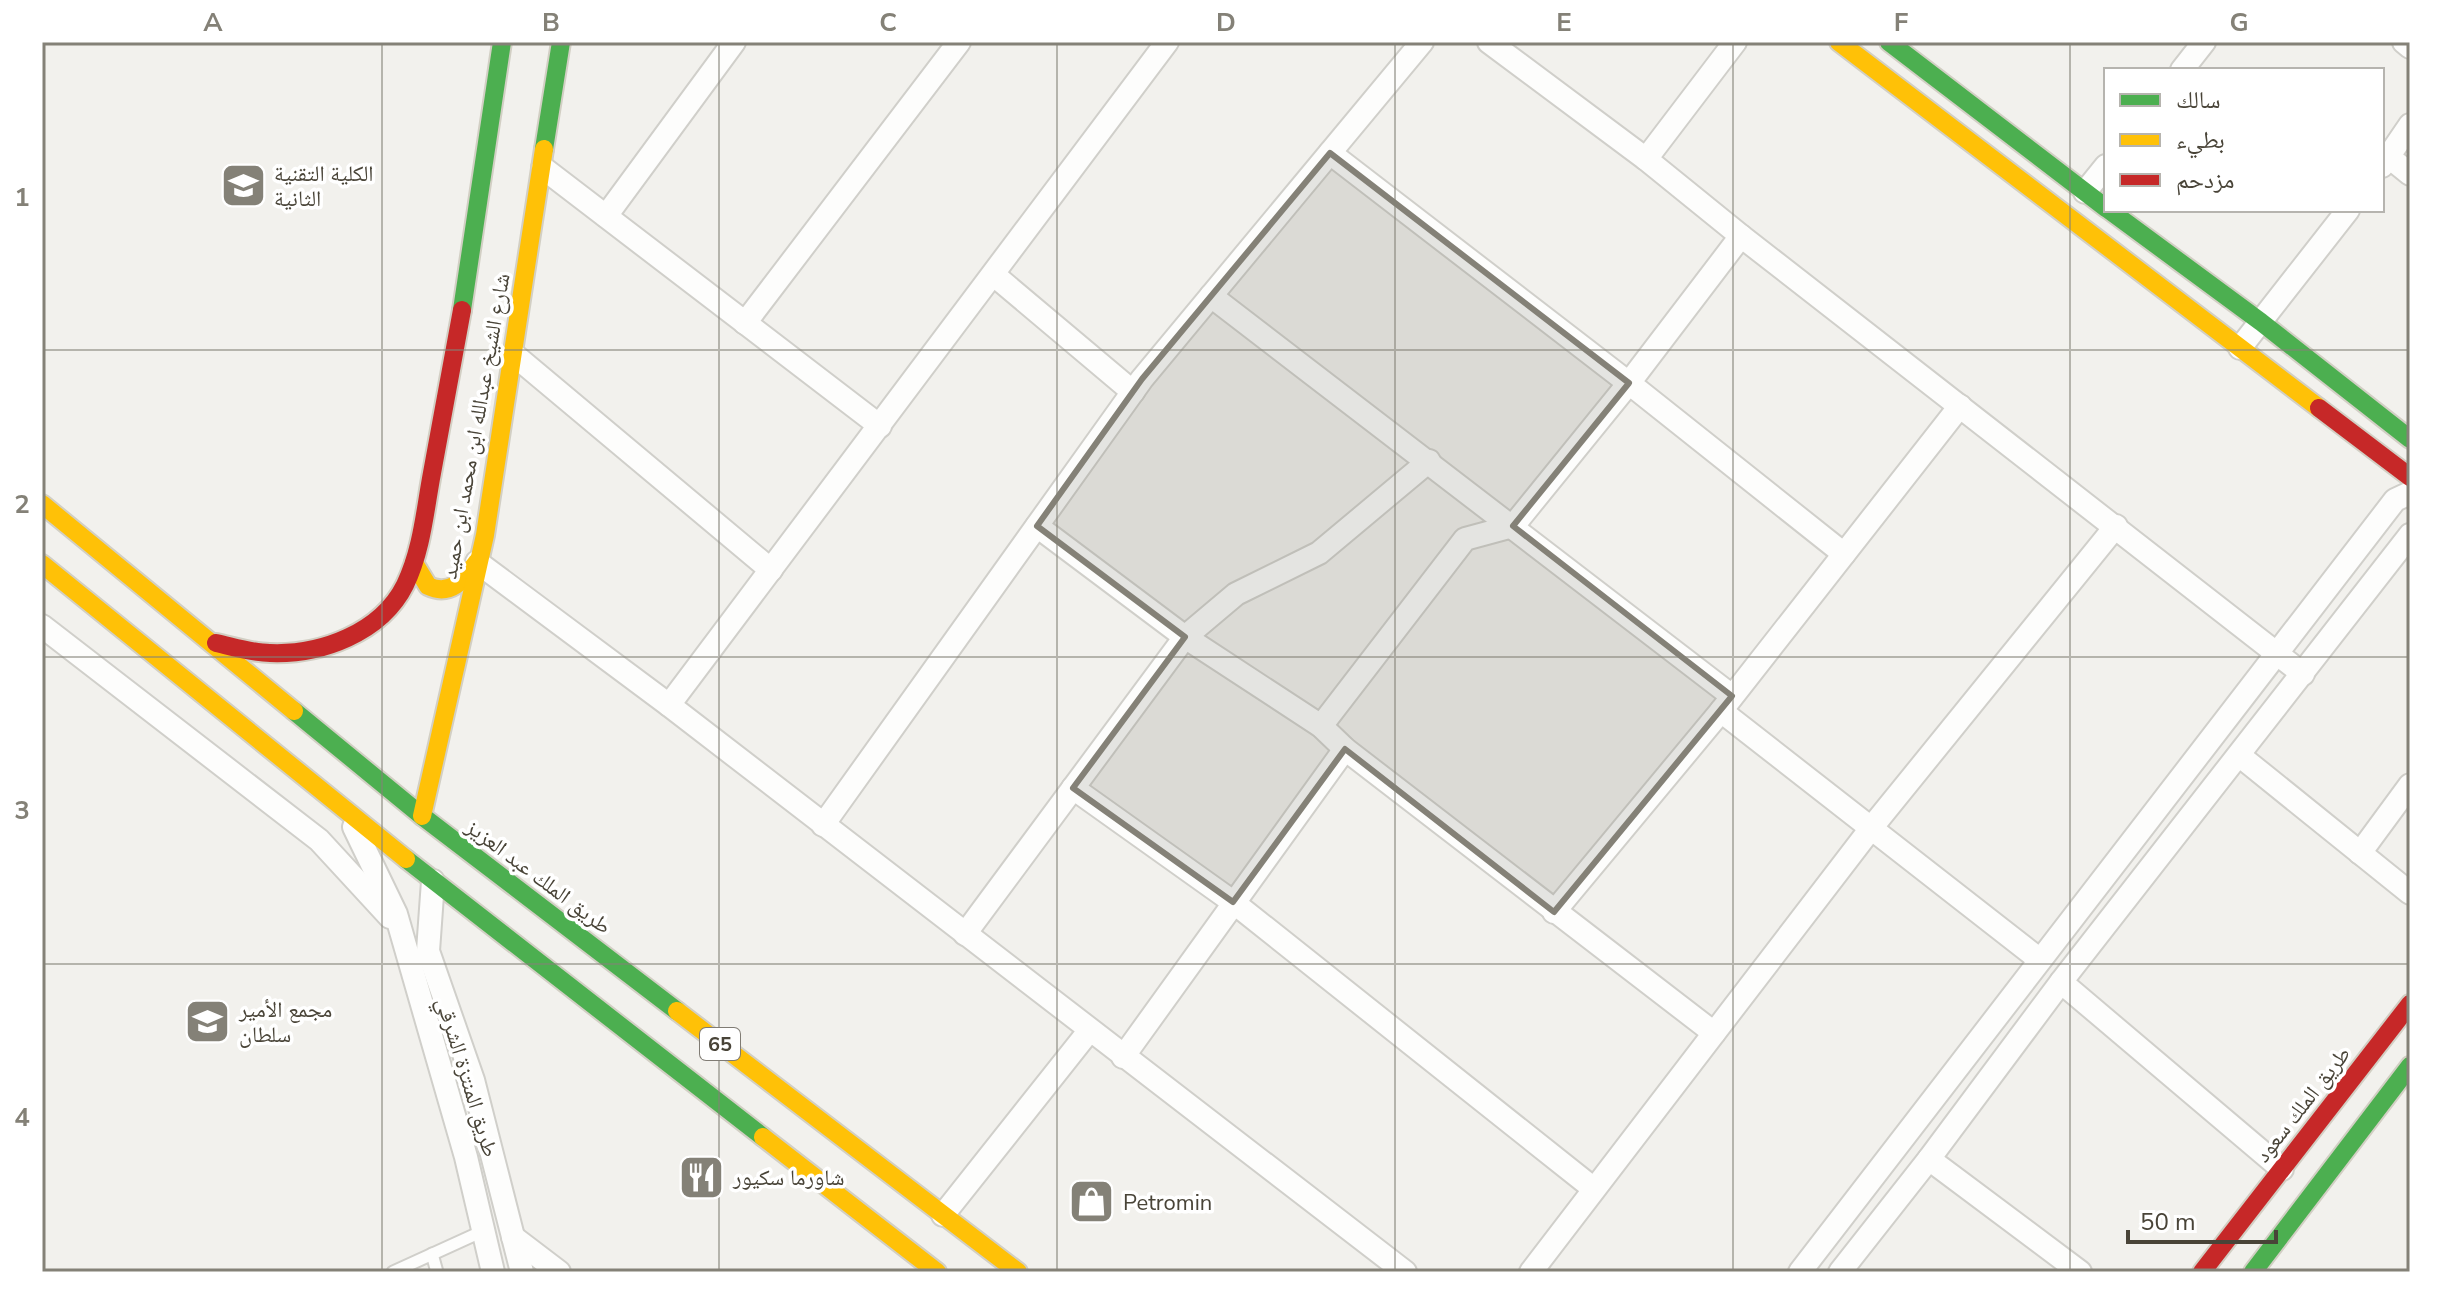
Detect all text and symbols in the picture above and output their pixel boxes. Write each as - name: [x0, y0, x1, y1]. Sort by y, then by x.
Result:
- text: A: [203, 5, 223, 40]
- text: B: [542, 5, 560, 40]
- text: C: [879, 5, 897, 40]
- text: D: [1216, 5, 1236, 40]
- text: E: [1556, 5, 1572, 40]
- text: F: [1894, 5, 1908, 40]
- text: G: [2229, 5, 2249, 40]
- legend: [2104, 68, 2384, 212]
- text: سالك: [2176, 84, 2221, 116]
- text: بطيء: [2176, 124, 2225, 159]
- place label: الكلية التقنية الثانية: [274, 159, 374, 214]
- school or university icon: الكلية التقنية الثانية: [219, 162, 267, 210]
- text: مزدحم: [2176, 164, 2235, 196]
- text: 1: [14, 180, 30, 215]
- street label: شارع الشيخ عبدالله ابن محمد ابن حميد: [434, 271, 518, 581]
- text: 2: [14, 487, 30, 522]
- text: 3: [14, 793, 30, 828]
- street label: طريق الملك عبد العزيز: [459, 812, 617, 941]
- street label: طريق المنتزة الشرقي: [427, 994, 506, 1161]
- place label: مجمع الأمير سلطان: [238, 995, 332, 1050]
- school or university icon: مجمع الأمير سلطان: [184, 998, 232, 1046]
- road number: 65: [700, 1028, 740, 1060]
- street label: طريق الملك سعود: [2248, 1040, 2358, 1169]
- text: 4: [14, 1100, 30, 1135]
- restaurant icon: شاورما سكيور: [678, 1153, 726, 1201]
- place label: شاورما سكيور: [732, 1163, 844, 1193]
- shop icon: Petromin: [1068, 1178, 1116, 1226]
- place label: Petromin: [1123, 1188, 1212, 1218]
- scale bar: [2128, 1194, 2276, 1244]
- text: 50 m: [2140, 1206, 2196, 1238]

